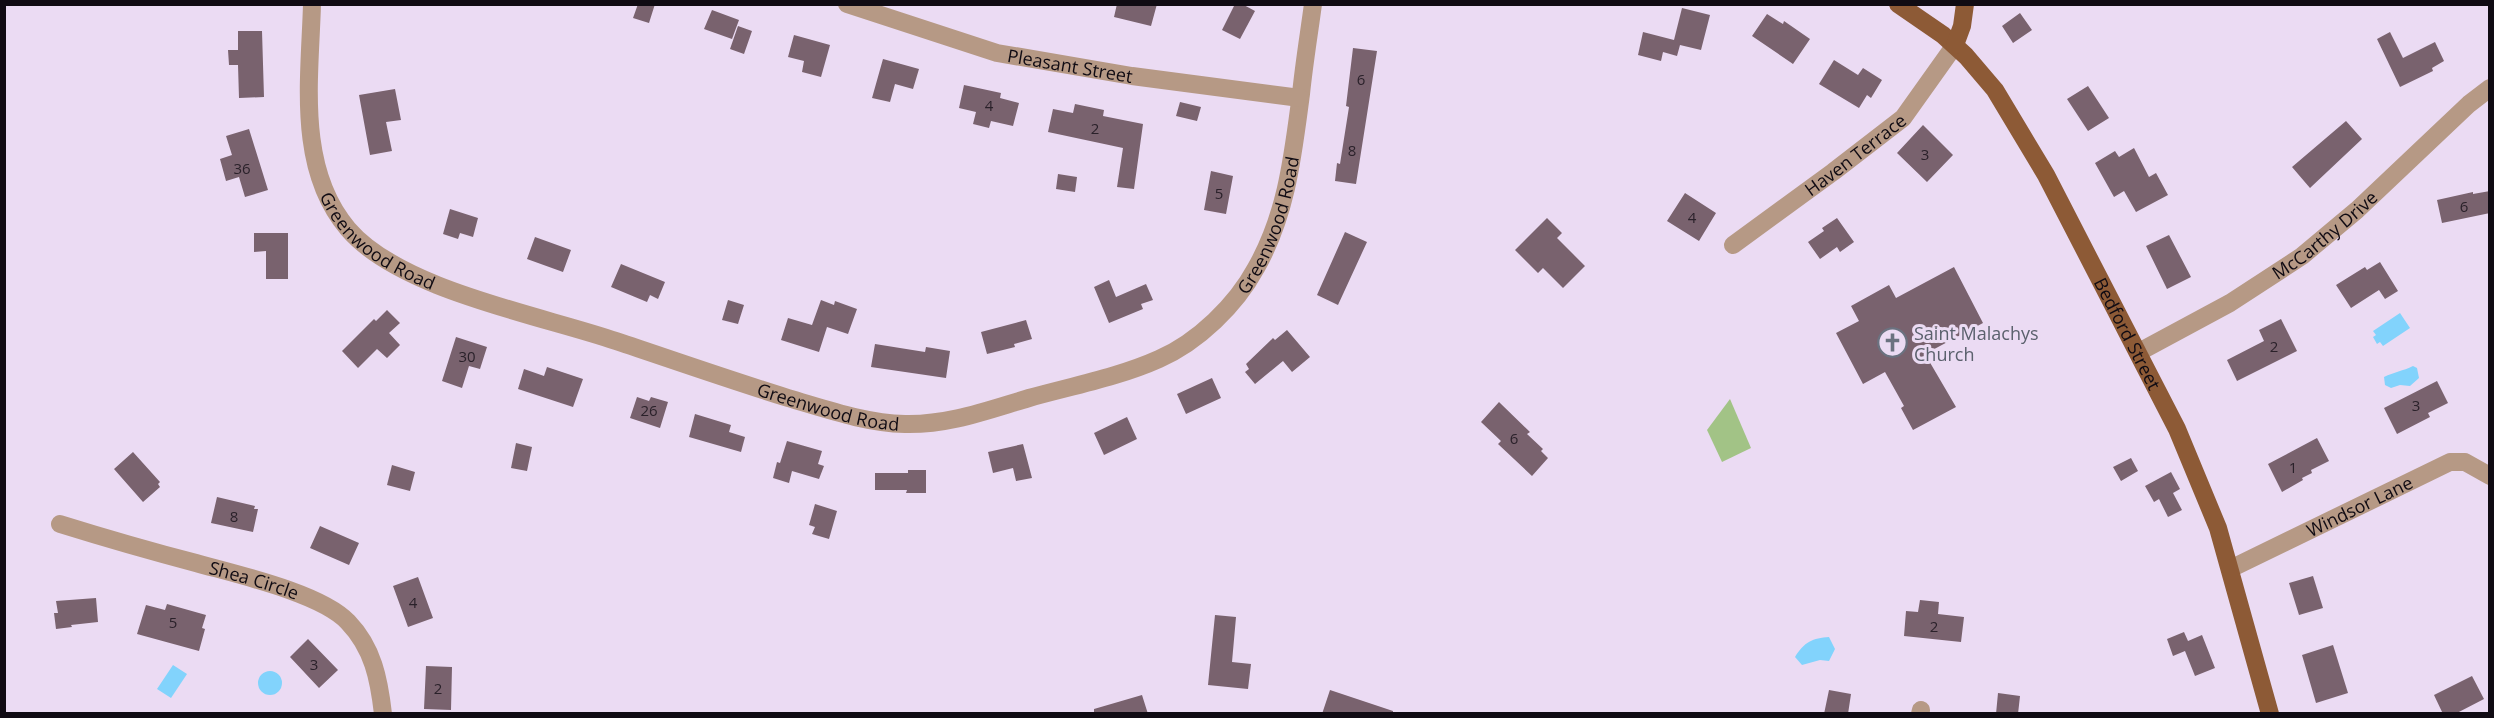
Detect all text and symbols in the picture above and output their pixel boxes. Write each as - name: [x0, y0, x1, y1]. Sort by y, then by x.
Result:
- street label: Pleasant Street: [1006, 43, 1135, 88]
- house number: 6: [1357, 69, 1365, 89]
- house number: 4: [985, 95, 994, 115]
- street label: Haven Terrace: [1800, 108, 1911, 201]
- house number: 2: [1091, 118, 1099, 138]
- house number: 8: [1348, 140, 1356, 160]
- house number: 3: [1921, 144, 1929, 164]
- street label: Greenwood Road: [1231, 154, 1304, 299]
- house number: 36: [233, 158, 251, 178]
- house number: 5: [1215, 183, 1223, 203]
- street label: McCarthy Drive: [2267, 185, 2382, 284]
- street label: Greenwood Road: [315, 188, 439, 295]
- house number: 6: [2460, 196, 2468, 216]
- house number: 4: [1688, 207, 1697, 227]
- street label: Bedford Street: [2089, 273, 2167, 394]
- place label: Saint Malachys Church: [1914, 321, 2039, 366]
- church icon: Saint Malachys Church: [1877, 327, 1909, 359]
- house number: 2: [2270, 336, 2278, 356]
- house number: 30: [458, 346, 476, 366]
- street label: Greenwood Road: [754, 377, 900, 436]
- house number: 3: [2412, 395, 2420, 415]
- house number: 26: [640, 400, 658, 420]
- house number: 6: [1510, 428, 1518, 448]
- house number: 1: [2289, 457, 2297, 477]
- street label: Windsor Lane: [2302, 470, 2417, 542]
- house number: 8: [230, 506, 238, 526]
- street label: Shea Circle: [207, 555, 302, 605]
- house number: 4: [409, 592, 418, 612]
- house number: 5: [169, 612, 177, 632]
- house number: 2: [1930, 616, 1938, 636]
- house number: 3: [310, 654, 318, 674]
- house number: 2: [434, 678, 442, 698]

